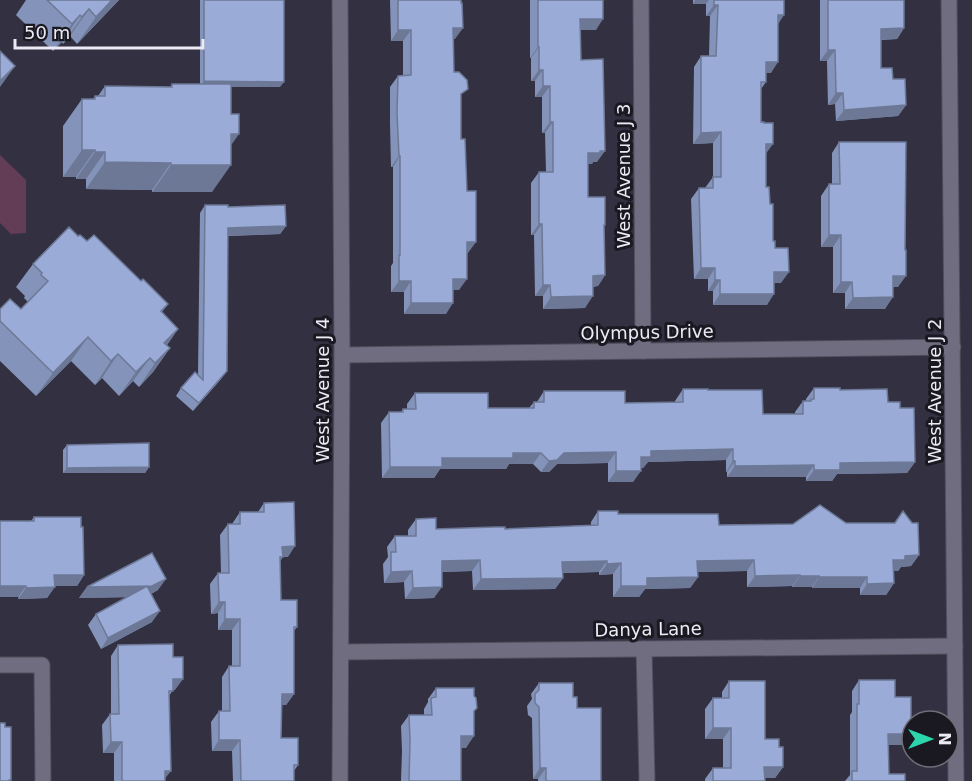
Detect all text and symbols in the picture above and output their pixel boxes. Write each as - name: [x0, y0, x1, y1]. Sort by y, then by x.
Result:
- scale bar: [15, 12, 202, 50]
- text: 50 m: [24, 22, 70, 43]
- street label: West Avenue J 3: [613, 103, 634, 249]
- street label: West Avenue J 4: [312, 317, 333, 463]
- street label: West Avenue J 2: [924, 318, 945, 464]
- street label: Olympus Drive: [580, 320, 714, 344]
- street label: Danya Lane: [594, 618, 702, 640]
- north arrow: [900, 709, 960, 769]
- text: N: [935, 732, 954, 746]

